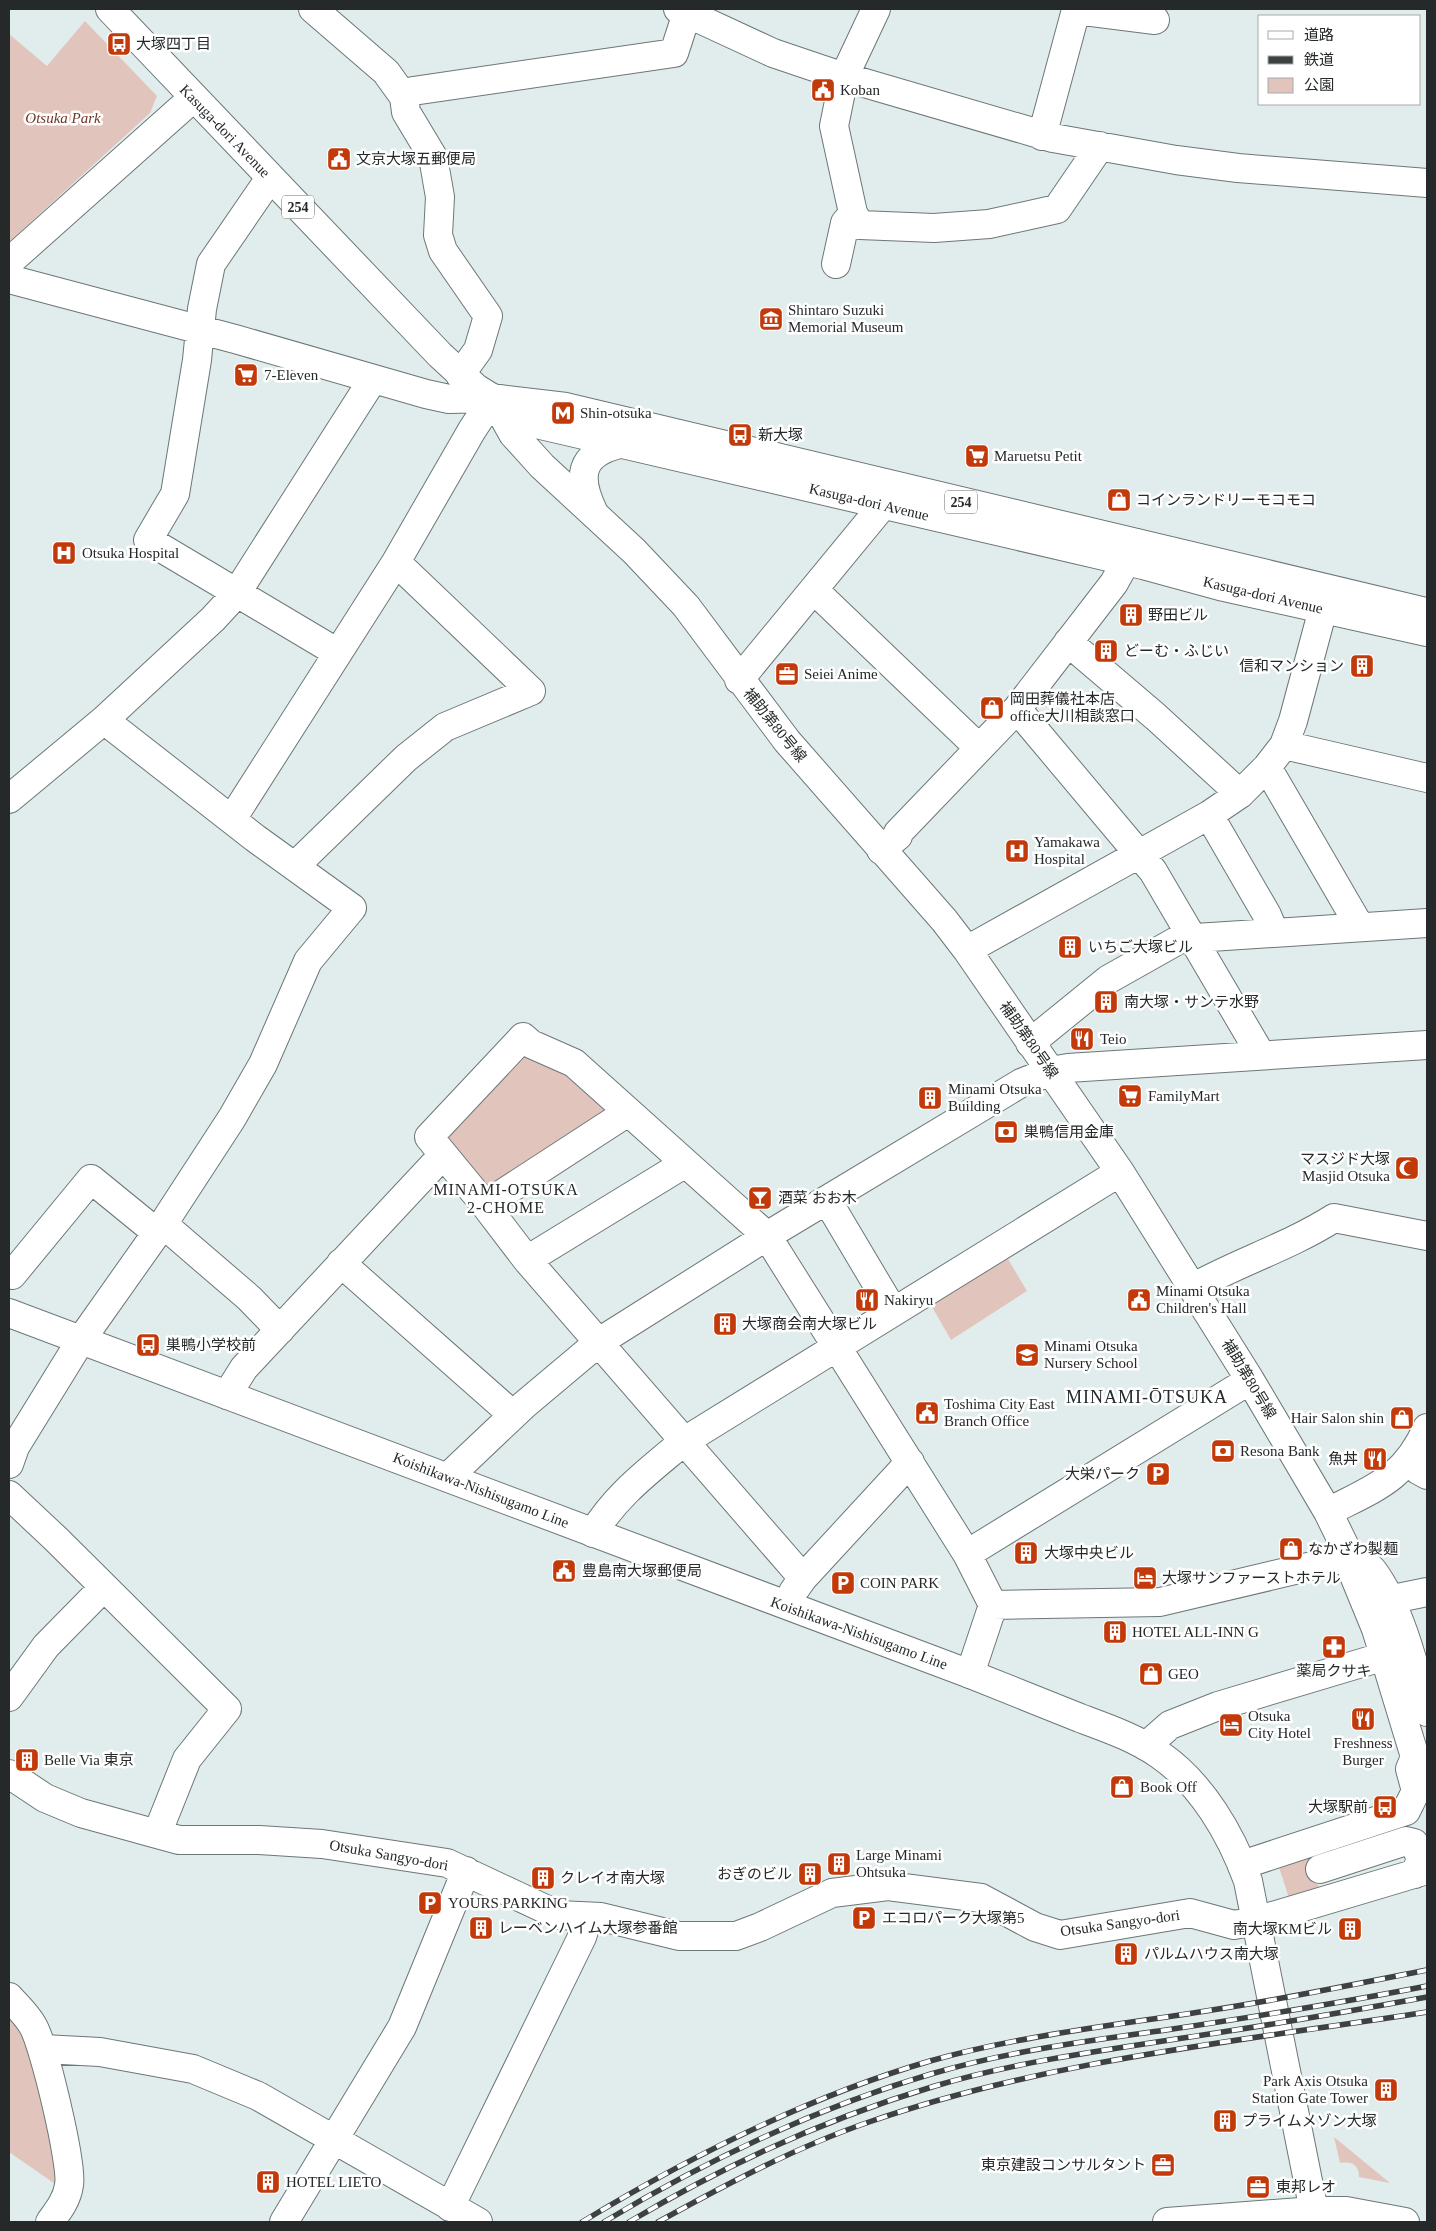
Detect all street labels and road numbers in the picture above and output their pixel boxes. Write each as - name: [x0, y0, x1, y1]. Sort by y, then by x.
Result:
- street label: Kasuga-dori Avenue: [177, 81, 274, 181]
- road number: 254: [282, 196, 314, 218]
- street label: Kasuga-dori Avenue: [807, 480, 931, 524]
- road number: 254: [945, 491, 977, 514]
- street label: Kasuga-dori Avenue: [1201, 573, 1325, 617]
- street label: 補助第80号線: [740, 685, 810, 765]
- street label: 補助第80号線: [997, 999, 1061, 1081]
- street label: 補助第80号線: [1219, 1336, 1279, 1422]
- street label: Koishikawa-Nishisugamo Line: [391, 1449, 571, 1531]
- street label: Koishikawa-Nishisugamo Line: [768, 1593, 950, 1673]
- street label: Otsuka Sangyo-dori: [328, 1837, 450, 1873]
- street label: Otsuka Sangyo-dori: [1059, 1907, 1181, 1939]

